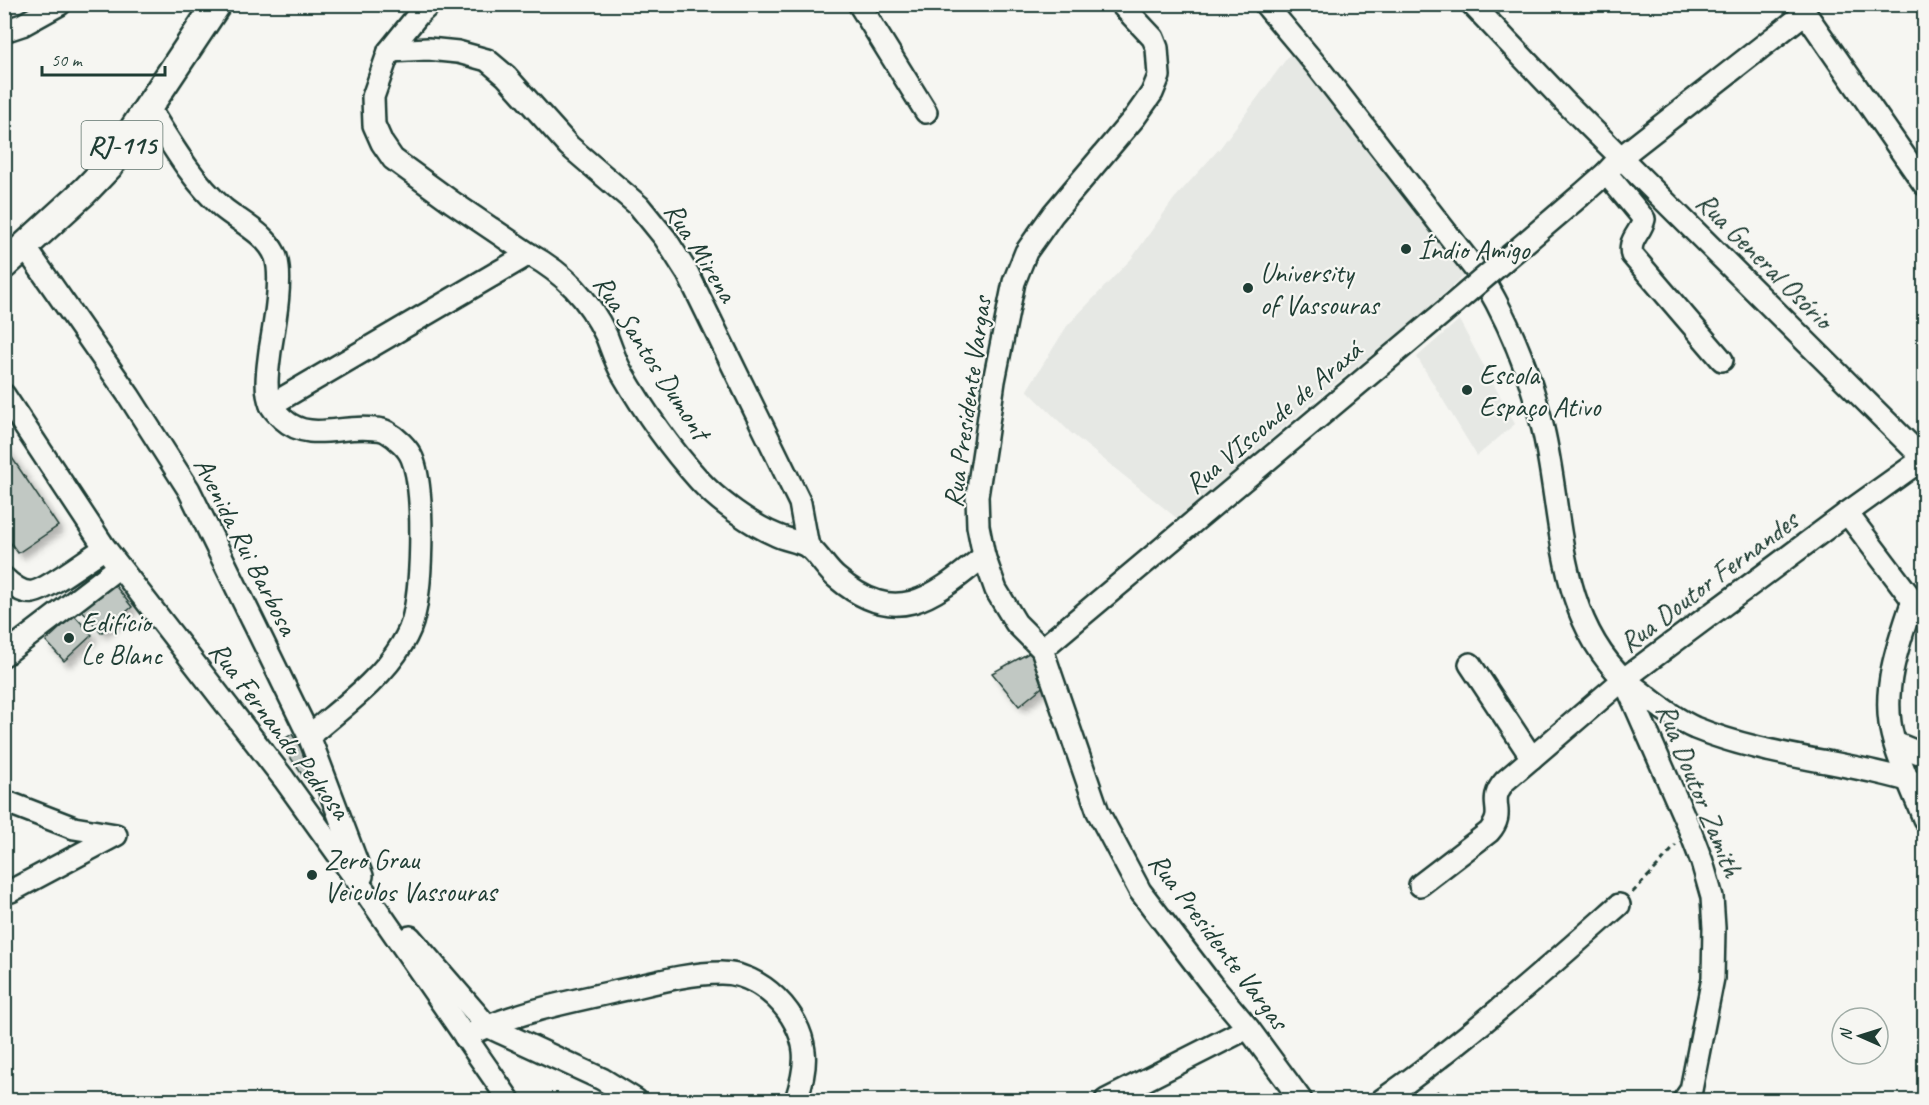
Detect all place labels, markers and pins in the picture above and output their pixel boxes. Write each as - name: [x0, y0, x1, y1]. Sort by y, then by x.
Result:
- place label: Índio Amigo: [1418, 232, 1532, 267]
- marker: Índio Amigo: [1399, 242, 1413, 256]
- place label: University of Vassouras: [1260, 255, 1381, 322]
- marker: University of Vassouras: [1241, 281, 1255, 295]
- place label: Escola Espaço Ativo: [1479, 357, 1603, 424]
- marker: Escola Espaço Ativo: [1460, 383, 1474, 397]
- place label: Edifício Le Blanc: [81, 605, 164, 672]
- marker: Edifício Le Blanc: [62, 631, 76, 645]
- place label: Zero Grau Veiculos Vassouras: [324, 842, 499, 909]
- marker: Zero Grau Veiculos Vassouras: [305, 868, 319, 882]

